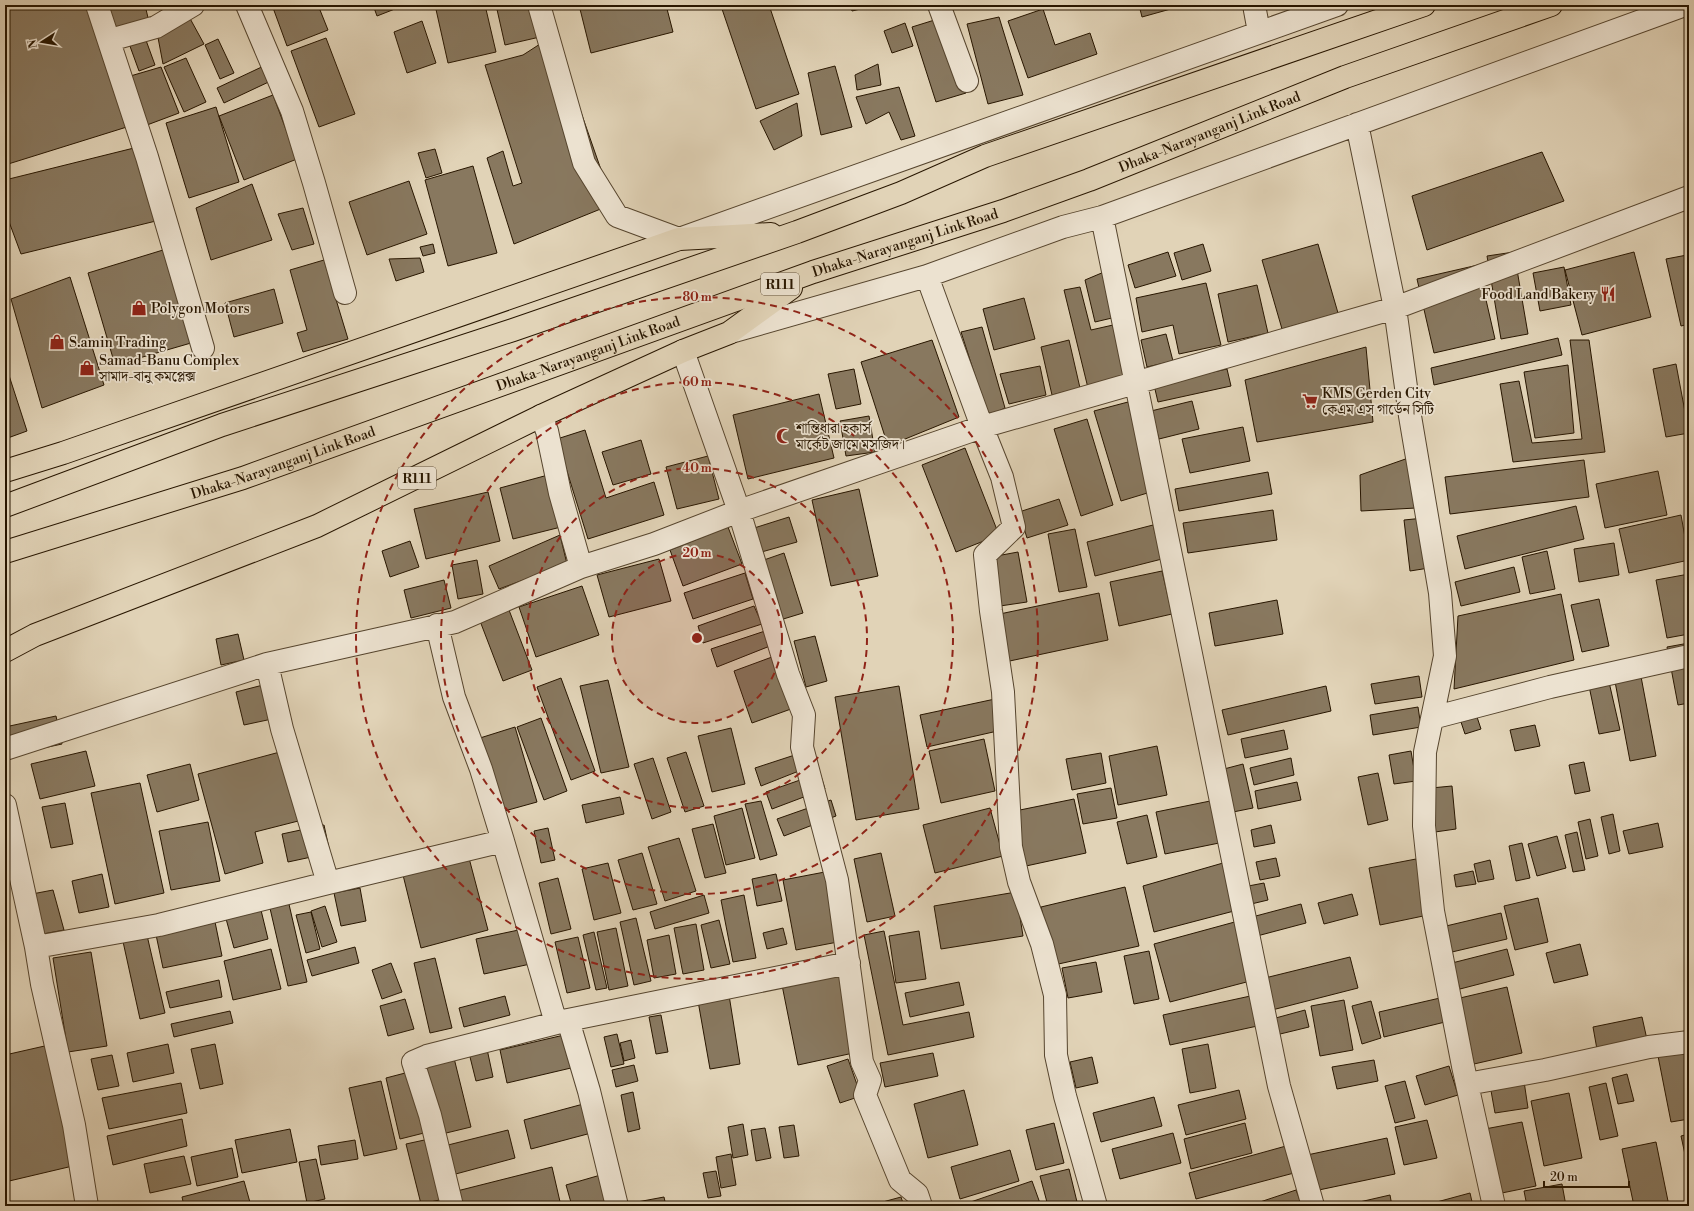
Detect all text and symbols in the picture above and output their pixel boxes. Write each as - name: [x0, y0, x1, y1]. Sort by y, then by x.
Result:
- north arrow: [22, 22, 62, 62]
- text: N: [25, 38, 41, 50]
- street label: Dhaka-Narayanganj Link Road: [1116, 88, 1303, 177]
- street label: Dhaka-Narayanganj Link Road: [810, 205, 1001, 282]
- road number: R111: [761, 273, 799, 295]
- restaurant icon: Food Land Bakery: [1599, 285, 1617, 303]
- place label: Food Land Bakery: [1481, 286, 1596, 304]
- text: 80 m: [682, 290, 712, 305]
- shop icon: Polygon Motors: [130, 299, 148, 317]
- place label: Polygon Motors: [151, 300, 250, 318]
- street label: Dhaka-Narayanganj Link Road: [494, 313, 683, 396]
- shop icon: S.amin Trading: [48, 333, 66, 351]
- place label: S.amin Trading: [69, 334, 167, 352]
- place label: Samad-Banu Complex সামাদ-বানু কমপ্লেক্স: [98, 352, 240, 386]
- shop icon: Samad-Banu Complex সামাদ-বানু কমপ্লেক্স: [78, 359, 96, 377]
- text: 60 m: [682, 375, 712, 390]
- place label: KMS Gerden City কেএম এস গার্ডেন সিটি: [1322, 385, 1435, 419]
- supermarket icon: KMS Gerden City কেএম এস গার্ডেন সিটি: [1301, 392, 1319, 410]
- place label: শান্তিধারা হকার্স মার্কেট জামে মসজিদ।: [795, 420, 905, 454]
- street label: Dhaka-Narayanganj Link Road: [189, 423, 378, 504]
- mosque icon: শান্তিধারা হকার্স মার্কেট জামে মসজিদ।: [775, 427, 793, 445]
- text: 40 m: [682, 461, 712, 476]
- road number: R111: [398, 467, 436, 489]
- text: 20 m: [682, 546, 712, 561]
- centre of rings: [690, 631, 704, 645]
- scale bar: [1544, 1163, 1629, 1189]
- text: 20 m: [1550, 1170, 1578, 1185]

